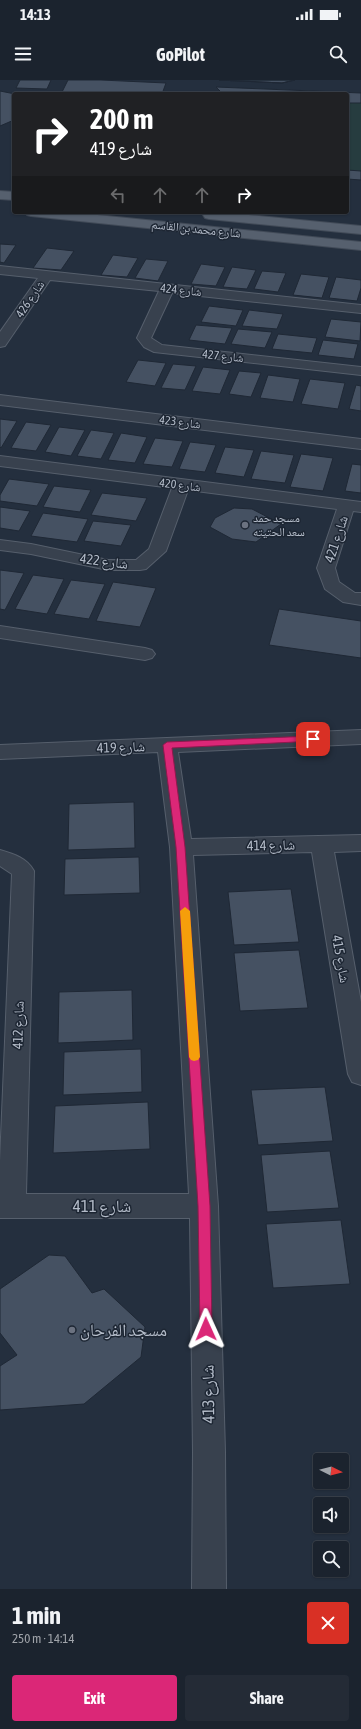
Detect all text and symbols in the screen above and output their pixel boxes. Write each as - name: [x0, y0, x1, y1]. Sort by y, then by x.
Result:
- text: 14:13: [20, 6, 51, 23]
- icon: menu: [12, 43, 34, 65]
- icon: search: [327, 43, 349, 65]
- text: GoPilot: [156, 44, 205, 65]
- text: 200 m: [90, 103, 153, 135]
- icon: right: [24, 108, 76, 160]
- text: شارع 419: [90, 138, 152, 159]
- icon: left: [107, 184, 129, 206]
- icon: ahead: [149, 184, 171, 206]
- icon: ahead: [191, 184, 213, 206]
- icon: right: [233, 184, 255, 206]
- street label: شارع محمد بن القاسم: [151, 217, 241, 242]
- street label: شارع 426: [13, 278, 48, 321]
- street label: شارع 424: [160, 281, 202, 300]
- street label: شارع 427: [202, 347, 244, 366]
- street label: شارع 423: [158, 413, 201, 432]
- street label: شارع 420: [158, 476, 201, 495]
- place label: مسجد حمد سعد الحتيته: [253, 511, 305, 539]
- street label: شارع 421: [321, 514, 353, 565]
- marker: مسجد حمد سعد الحتيته: [240, 520, 250, 530]
- street label: شارع 422: [79, 550, 129, 574]
- pin: [296, 722, 330, 756]
- icon: arrive: [302, 728, 324, 750]
- street label: شارع 419: [97, 738, 145, 758]
- street label: شارع 414: [247, 837, 295, 855]
- street label: شارع 415: [327, 934, 353, 985]
- street label: شارع 412: [9, 1001, 29, 1049]
- street label: شارع 411: [73, 1196, 131, 1218]
- position arrow: [185, 1308, 227, 1350]
- place label: مسجد الفرحان: [80, 1320, 167, 1341]
- marker: مسجد الفرحان: [67, 1325, 77, 1335]
- street label: شارع 413: [197, 1364, 221, 1423]
- north arrow: [313, 1453, 349, 1489]
- map controls: [313, 1453, 349, 1577]
- button: sound: [313, 1497, 349, 1533]
- button: search: [313, 1541, 349, 1577]
- text: 1 min: [12, 1602, 61, 1629]
- button: close: [307, 1602, 349, 1644]
- text: 250 m · 14:14: [12, 1631, 75, 1646]
- button: Exit: [12, 1675, 177, 1721]
- button: Share: [185, 1675, 349, 1721]

